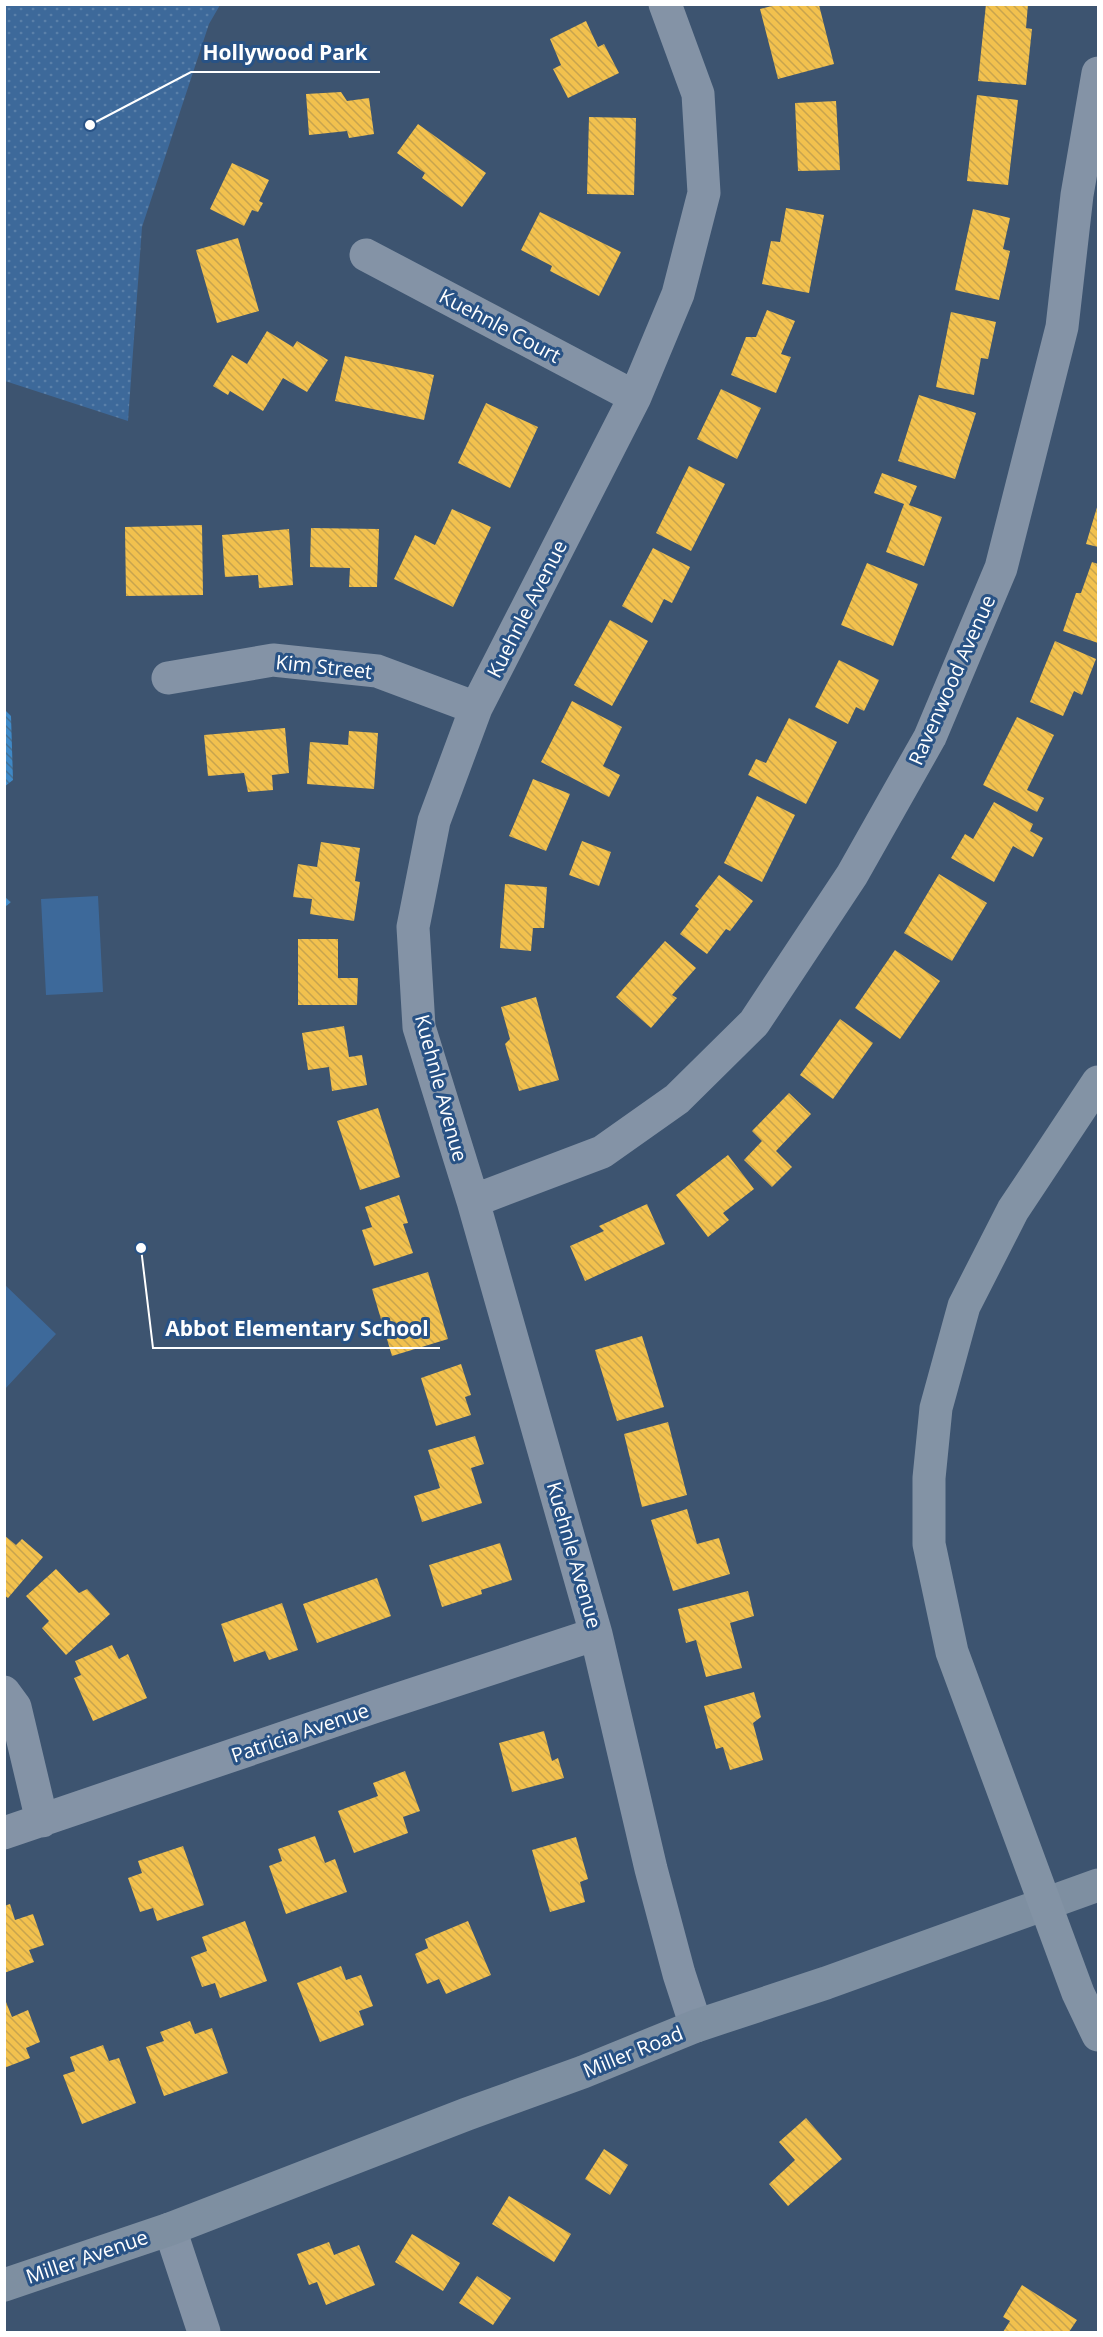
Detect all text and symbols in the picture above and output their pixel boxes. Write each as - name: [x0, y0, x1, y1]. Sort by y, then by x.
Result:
- callout: Hollywood Park: [191, 33, 380, 72]
- text: Hollywood Park: [203, 38, 368, 66]
- street label: Kuehnle Court: [435, 282, 566, 369]
- street label: Kuehnle Avenue: [480, 535, 573, 682]
- street label: Ravenwood Avenue: [902, 590, 1001, 769]
- street label: Kim Street: [274, 648, 374, 685]
- street label: Kuehnle Avenue: [409, 1011, 474, 1164]
- callout: Abbot Elementary School: [153, 1309, 440, 1348]
- text: Abbot Elementary School: [165, 1314, 429, 1342]
- street label: Kuehnle Avenue: [541, 1478, 608, 1631]
- street label: Patricia Avenue: [227, 1696, 372, 1769]
- street label: Miller Road: [579, 2019, 687, 2084]
- street label: Miller Avenue: [22, 2223, 151, 2290]

